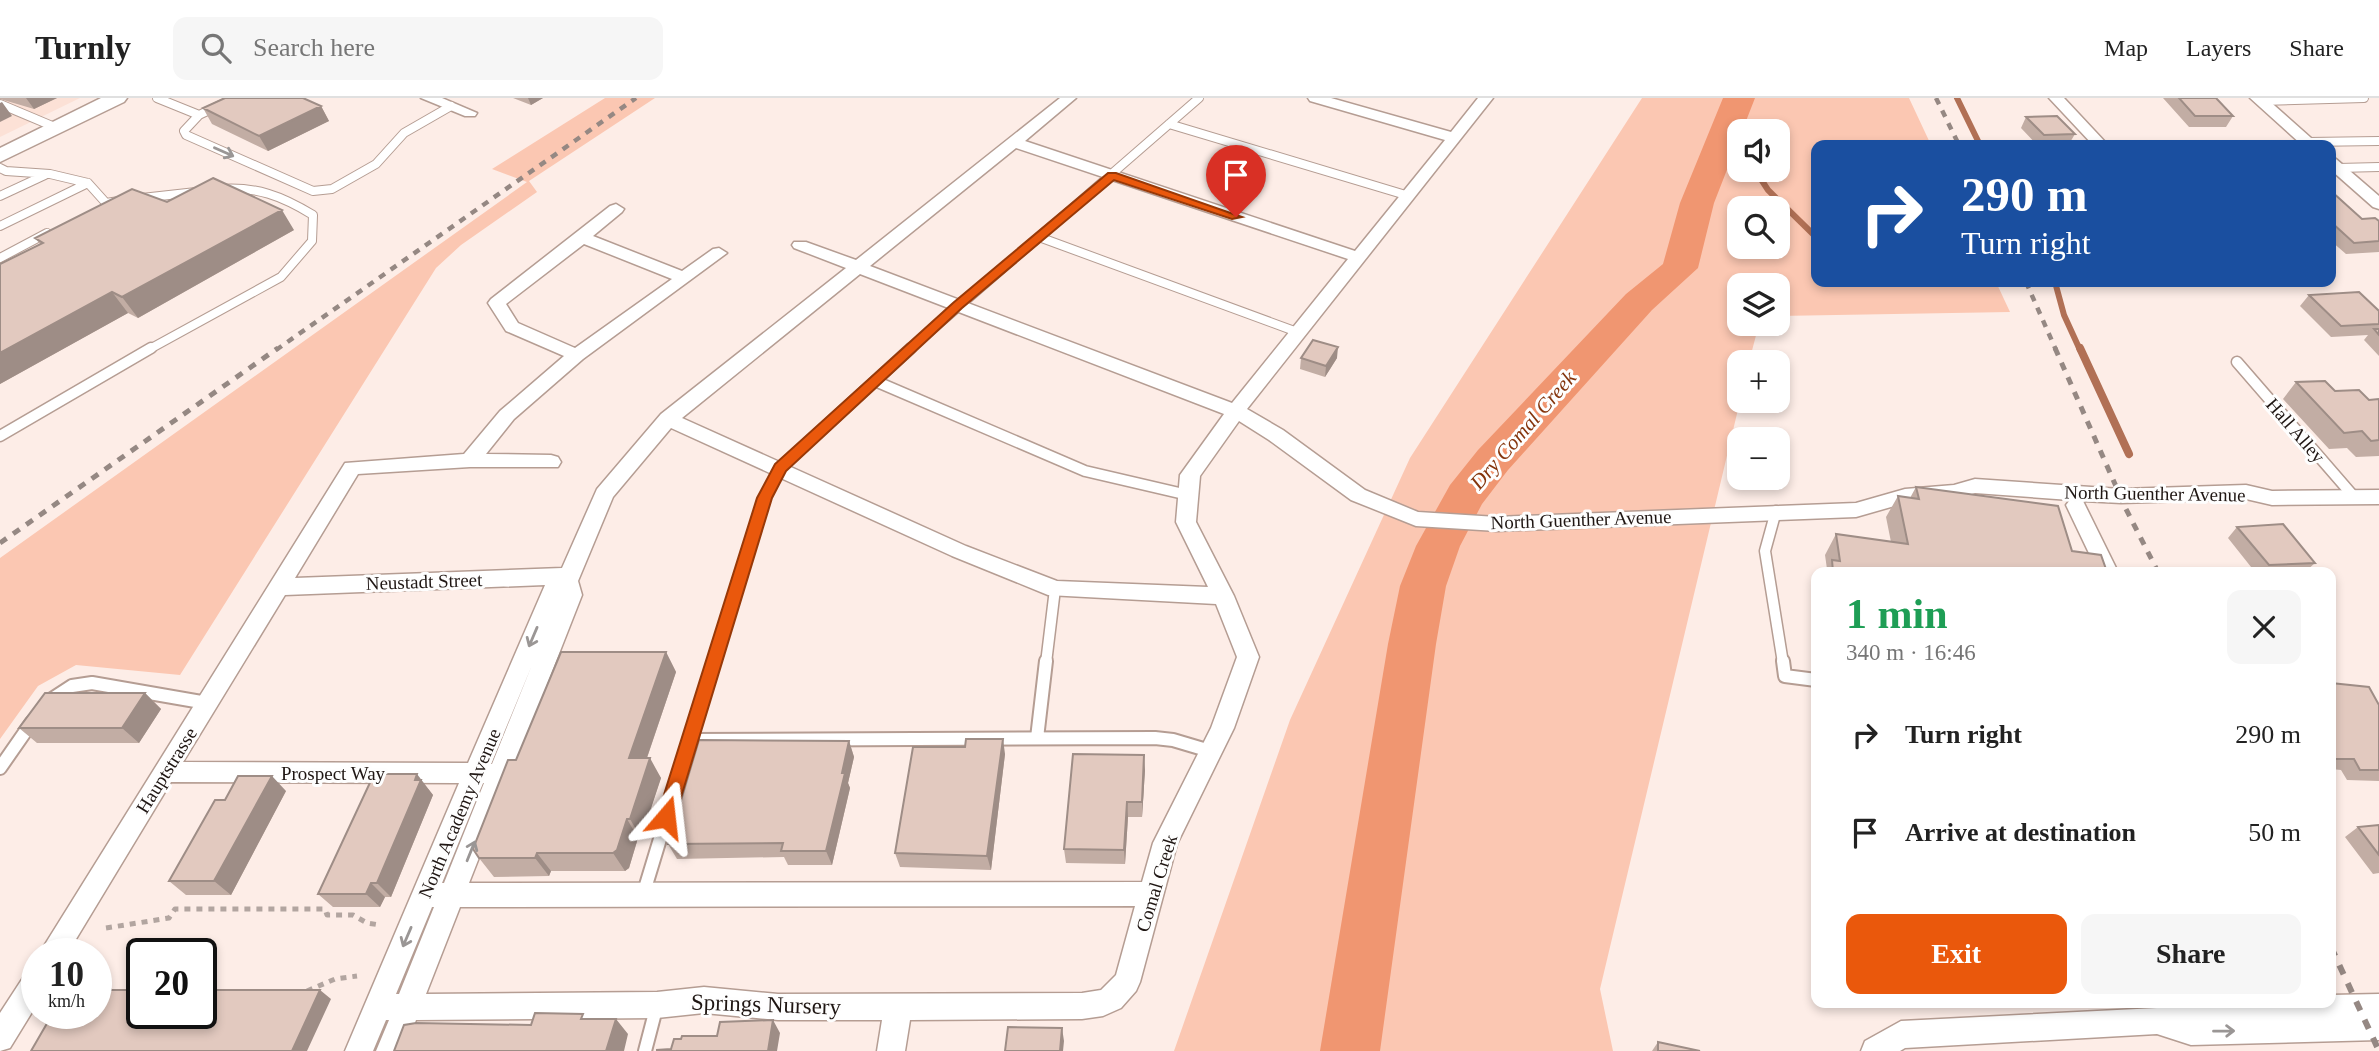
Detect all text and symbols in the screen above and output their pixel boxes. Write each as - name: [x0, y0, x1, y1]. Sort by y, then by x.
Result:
- search box: [173, 17, 663, 80]
- icon: search: [197, 29, 235, 67]
- text: Turnly: [35, 30, 131, 66]
- text: Search here: [253, 33, 375, 62]
- text: Map: [2104, 35, 2148, 61]
- text: Layers: [2186, 35, 2251, 61]
- text: Share: [2289, 35, 2344, 61]
- map controls: [1727, 119, 1790, 490]
- button: sound: [1727, 119, 1790, 182]
- pin: [1206, 145, 1266, 217]
- one-way arrow: [212, 146, 234, 159]
- icon: arrive: [1217, 156, 1255, 194]
- text: 290 m: [1961, 167, 2088, 222]
- icon: right: [1846, 168, 1937, 259]
- button: search: [1727, 196, 1790, 259]
- text: Turn right: [1961, 225, 2091, 261]
- button: layers: [1727, 273, 1790, 336]
- button: +: [1727, 350, 1790, 413]
- water label: Dry Comal Creek: [1465, 366, 1581, 495]
- street label: Hall Alley: [2262, 394, 2330, 467]
- button: −: [1727, 427, 1790, 490]
- street label: North Guenther Avenue: [2064, 481, 2246, 506]
- street label: North Guenther Avenue: [1490, 506, 1672, 533]
- street label: Neustadt Street: [365, 569, 483, 594]
- button: close: [2227, 590, 2301, 664]
- text: 1 min: [1846, 591, 1948, 637]
- one-way arrow: [526, 626, 539, 648]
- text: 340 m · 16:46: [1846, 640, 1976, 665]
- icon: right: [1846, 716, 1884, 754]
- text: Turn right: [1905, 720, 2022, 749]
- text: 290 m: [2235, 720, 2301, 749]
- street label: Hauptstrasse: [132, 724, 201, 817]
- street label: North Academy Avenue: [414, 725, 505, 901]
- street label: Prospect Way: [281, 763, 386, 784]
- position arrow: [629, 780, 703, 854]
- icon: arrive: [1846, 814, 1884, 852]
- text: Arrive at destination: [1905, 818, 2136, 847]
- text: 50 m: [2248, 818, 2301, 847]
- street label: Comal Creek: [1132, 831, 1181, 934]
- one-way arrow: [465, 841, 478, 863]
- button: Exit: [1846, 914, 2067, 994]
- button: Share: [2081, 914, 2301, 994]
- one-way arrow: [399, 926, 412, 948]
- speed limit sign: 20: [126, 938, 217, 1029]
- text: 10: [49, 955, 84, 994]
- street label: Springs Nursery: [691, 989, 842, 1020]
- text: km/h: [48, 991, 85, 1011]
- one-way arrow: [2212, 1024, 2235, 1038]

